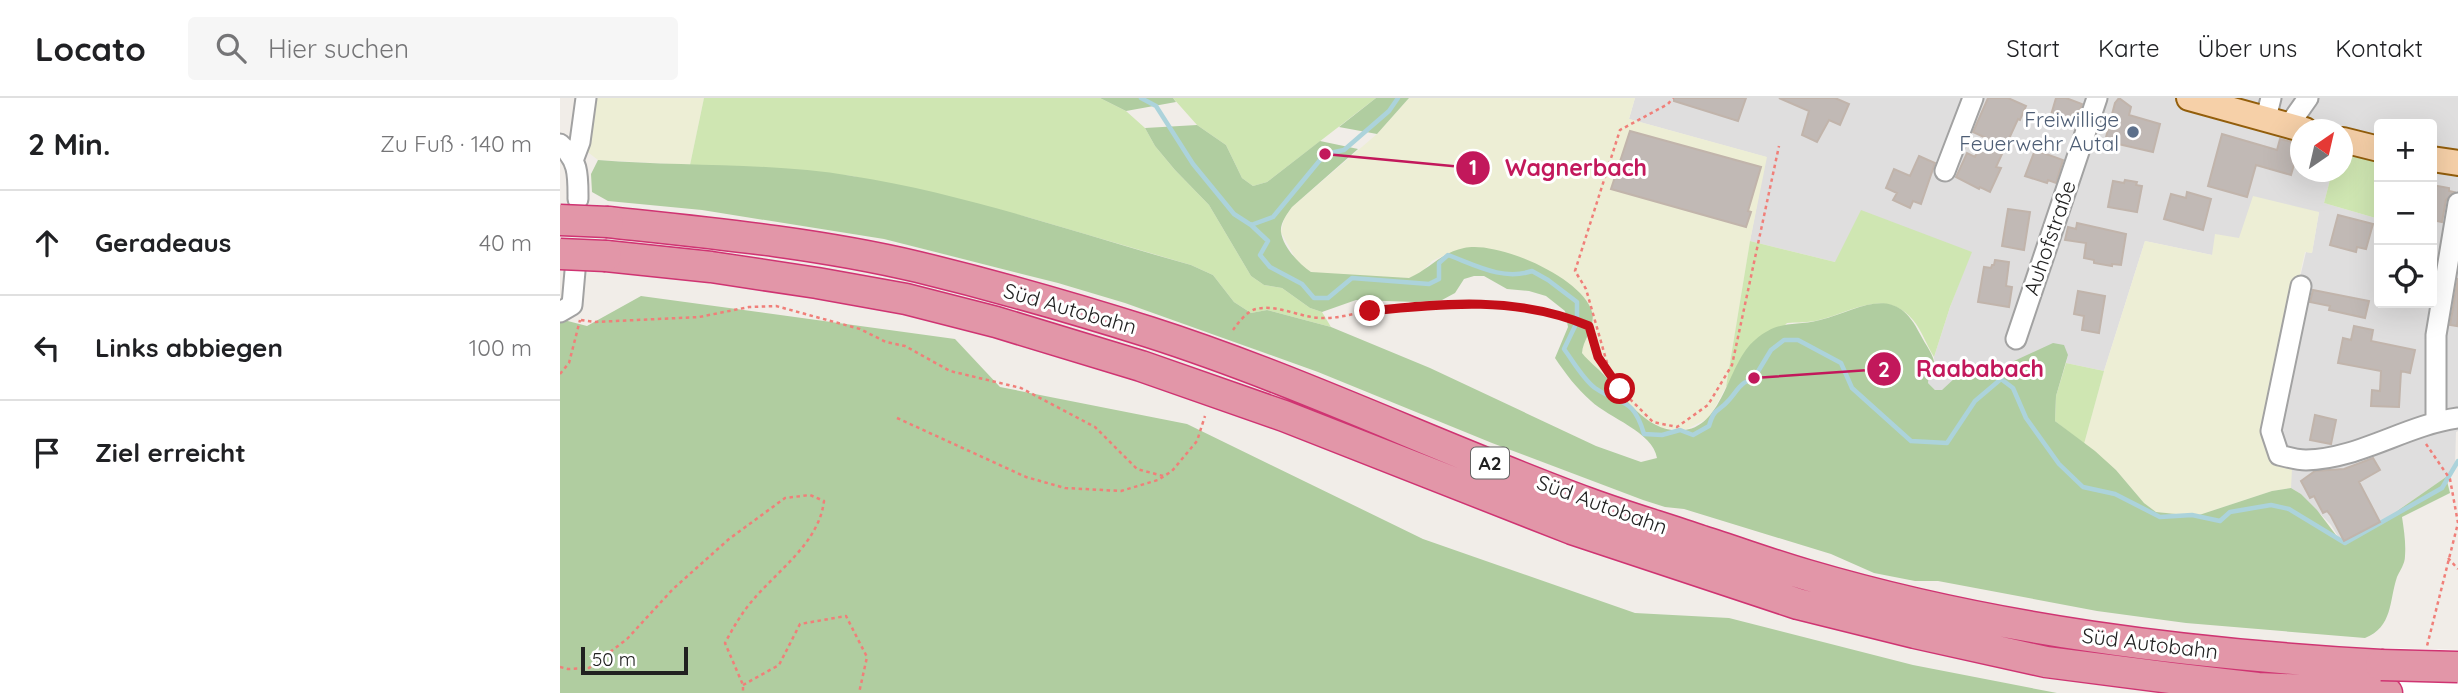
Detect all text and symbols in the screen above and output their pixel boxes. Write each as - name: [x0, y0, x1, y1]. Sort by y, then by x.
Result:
- search box: [188, 17, 678, 80]
- text: Locato: [35, 28, 146, 69]
- icon: search: [212, 29, 250, 67]
- text: Hier suchen: [268, 32, 409, 65]
- text: Start: [2006, 33, 2060, 63]
- text: Karte: [2098, 33, 2159, 63]
- text: Über uns: [2197, 33, 2297, 63]
- text: Kontakt: [2335, 33, 2423, 63]
- place label: Freiwillige Feuerwehr Autal: [1959, 106, 2119, 156]
- north arrow: [2290, 119, 2353, 182]
- map controls: [2374, 119, 2437, 308]
- button: +: [2374, 119, 2437, 182]
- marker: Freiwillige Feuerwehr Autal: [2125, 124, 2141, 140]
- text: 2 Min.: [28, 125, 110, 163]
- text: Zu Fuß · 140 m: [380, 129, 532, 158]
- callout: Wagnerbach: [1456, 146, 1661, 190]
- text: Wagnerbach: [1505, 153, 1647, 182]
- text: 1: [1469, 154, 1477, 180]
- street label: Auhofstraße: [2017, 177, 2081, 298]
- button: −: [2374, 182, 2437, 245]
- icon: ahead: [28, 224, 66, 262]
- text: Geradeaus: [95, 226, 231, 259]
- text: 40 m: [479, 228, 532, 257]
- button: locate: [2374, 245, 2437, 308]
- street label: Süd Autobahn: [1001, 277, 1140, 339]
- route end: [1354, 295, 1385, 326]
- icon: left: [28, 329, 66, 367]
- text: Links abbiegen: [95, 331, 283, 364]
- text: 100 m: [469, 333, 532, 362]
- callout: Raababach: [1867, 347, 2058, 391]
- text: Raababach: [1916, 354, 2044, 383]
- text: 2: [1878, 356, 1890, 382]
- route start: [1604, 373, 1635, 404]
- icon: arrive: [28, 434, 66, 472]
- text: Ziel erreicht: [95, 436, 246, 469]
- road number: A2: [1471, 448, 1509, 478]
- street label: Süd Autobahn: [1534, 468, 1671, 540]
- street label: Süd Autobahn: [2081, 622, 2220, 664]
- scale bar: [581, 644, 688, 676]
- text: 50 m: [592, 647, 636, 671]

